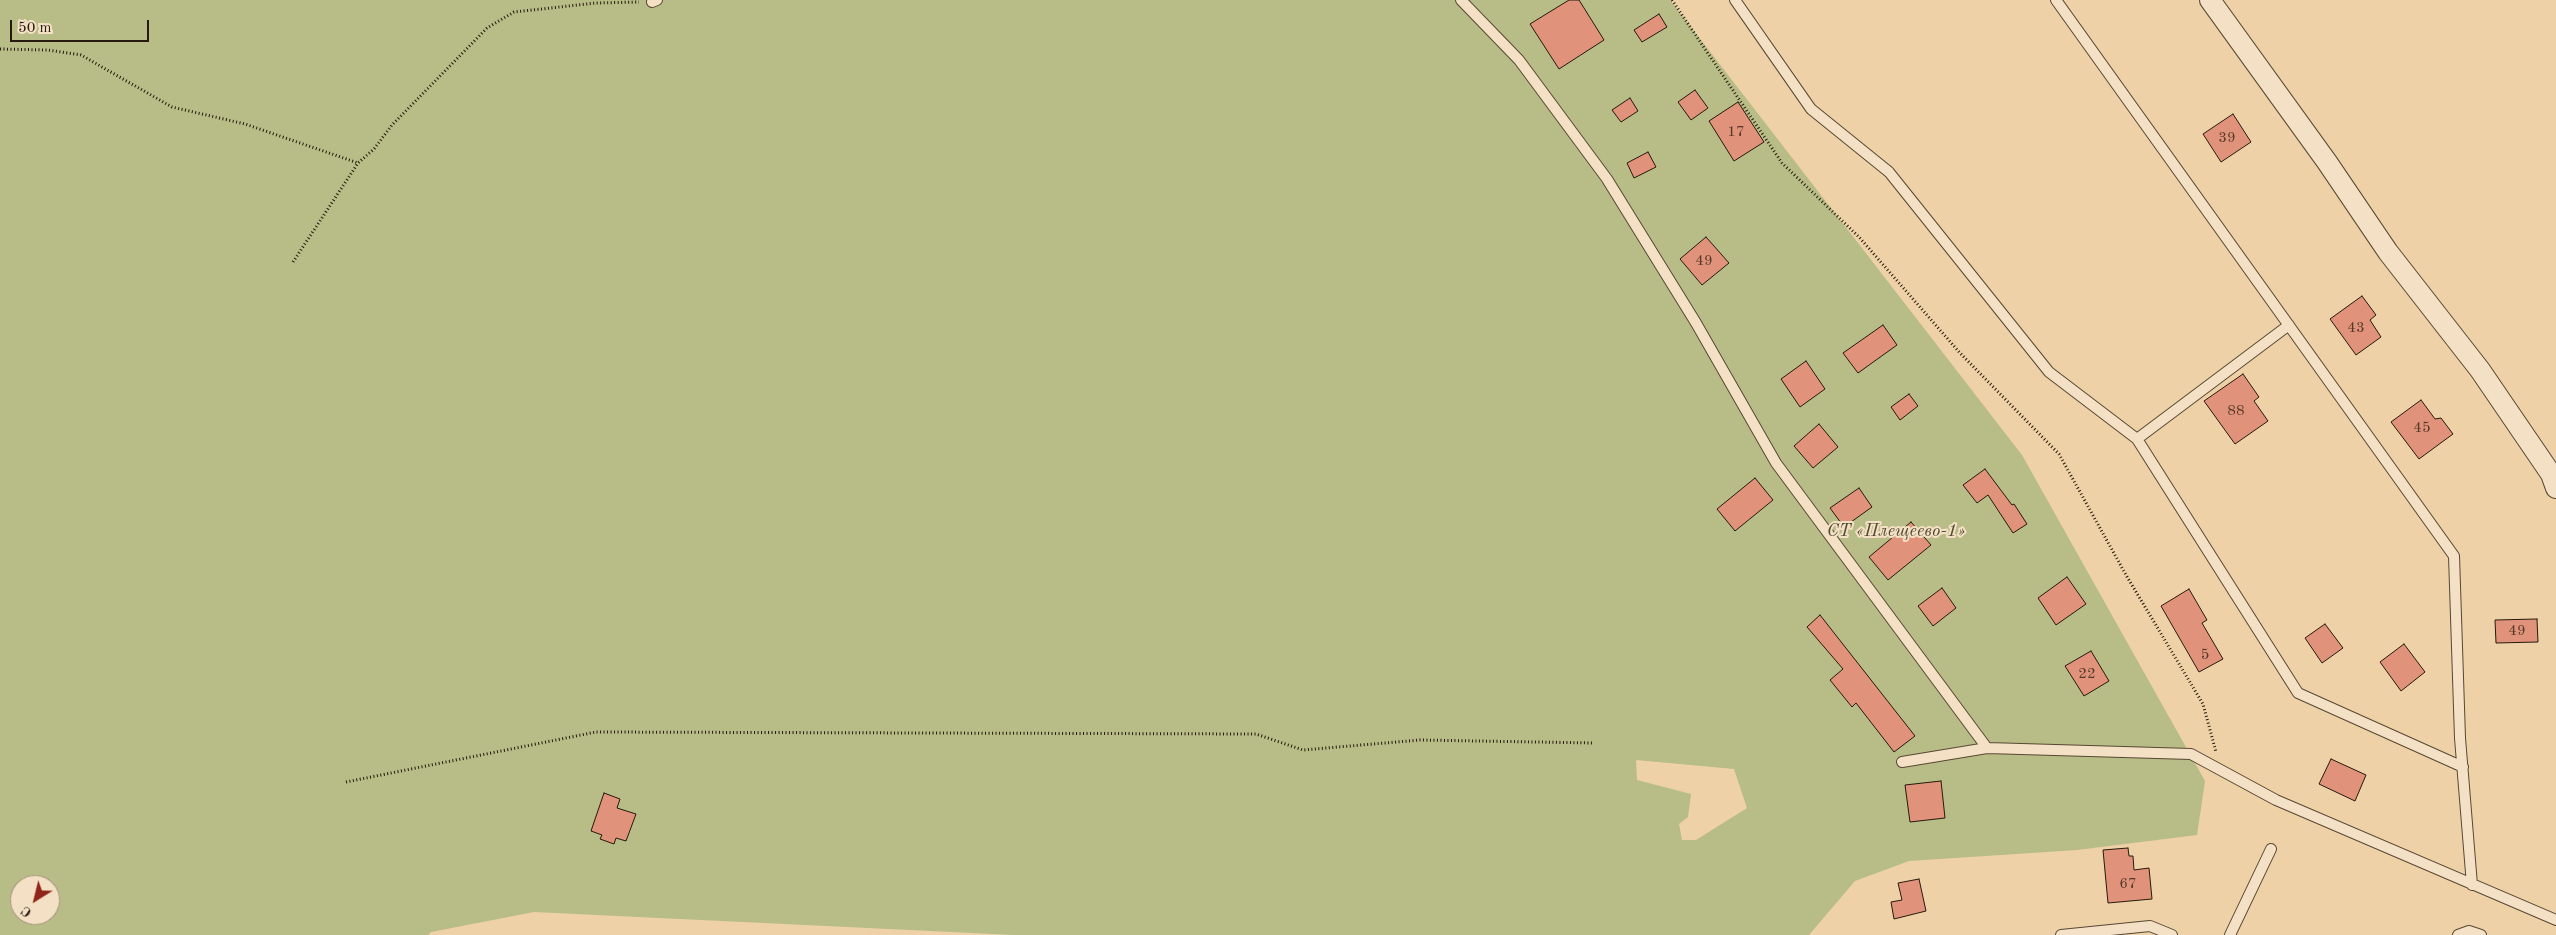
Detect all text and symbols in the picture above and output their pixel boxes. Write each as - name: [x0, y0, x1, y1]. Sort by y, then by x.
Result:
- scale bar: [12, 10, 151, 42]
- text: 50 m: [18, 21, 52, 36]
- house number: 17: [1727, 123, 1745, 141]
- house number: 39: [2218, 129, 2236, 147]
- house number: 49: [1695, 252, 1713, 270]
- house number: 43: [2347, 319, 2365, 337]
- house number: 88: [2227, 402, 2245, 420]
- house number: 45: [2413, 419, 2431, 437]
- park label: СТ «Плещеево-1»: [1827, 520, 1965, 542]
- house number: 49: [2508, 622, 2526, 640]
- house number: 5: [2201, 646, 2209, 664]
- house number: 22: [2078, 665, 2096, 683]
- north arrow: [10, 875, 60, 925]
- house number: 67: [2119, 875, 2137, 893]
- text: С: [19, 903, 35, 920]

